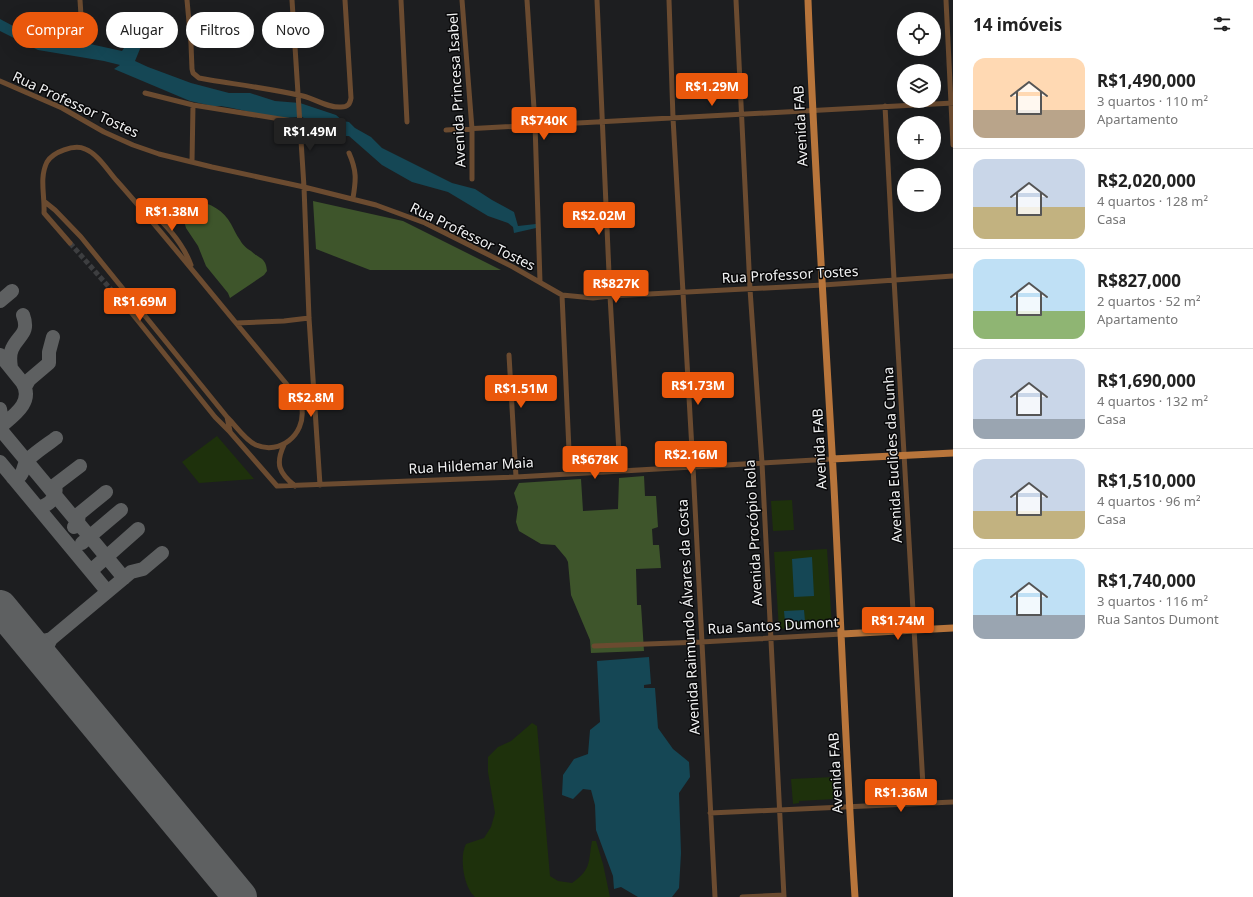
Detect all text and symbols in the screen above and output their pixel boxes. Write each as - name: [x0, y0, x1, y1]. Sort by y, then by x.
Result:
- chip: Comprar: [12, 12, 98, 48]
- chip: Alugar: [106, 12, 178, 48]
- chip: Filtros: [186, 12, 254, 48]
- chip: Novo: [262, 12, 324, 48]
- street label: Avenida Princesa Isabel: [442, 12, 470, 168]
- map controls: [897, 12, 941, 212]
- button: locate: [897, 12, 941, 56]
- text: 14 imóveis: [973, 13, 1062, 36]
- icon: filters: [1211, 13, 1233, 35]
- button: layers: [897, 64, 941, 108]
- street label: Rua Professor Tostes: [10, 66, 142, 142]
- text: R$1,490,000: [1097, 69, 1196, 92]
- pin: R$1.29M: [675, 73, 749, 107]
- icon: home: [1005, 74, 1053, 122]
- text: R$1.29M: [685, 77, 739, 95]
- street label: Avenida FAB: [788, 85, 812, 167]
- text: 3 quartos · 110 m²: [1097, 92, 1208, 110]
- pin: R$740K: [511, 107, 577, 141]
- text: Apartamento: [1097, 110, 1178, 128]
- text: R$740K: [521, 111, 567, 129]
- button: +: [897, 116, 941, 160]
- pin: R$1.49M: [273, 118, 347, 152]
- text: R$1.49M: [283, 122, 337, 140]
- button: −: [897, 168, 941, 212]
- text: R$2,020,000: [1097, 169, 1196, 192]
- icon: home: [1005, 175, 1053, 223]
- text: 4 quartos · 128 m²: [1097, 192, 1208, 210]
- street label: Rua Professor Tostes: [407, 197, 539, 275]
- pin: R$1.38M: [135, 198, 209, 232]
- text: R$1.38M: [145, 202, 199, 220]
- pin: R$2.02M: [562, 202, 636, 236]
- text: R$2.02M: [572, 206, 626, 224]
- text: Casa: [1097, 210, 1126, 228]
- street label: Rua Professor Tostes: [721, 261, 859, 287]
- text: R$827,000: [1097, 269, 1181, 292]
- pin: R$827K: [583, 270, 649, 304]
- text: R$827K: [593, 274, 639, 292]
- icon: home: [1005, 275, 1053, 323]
- pin: R$1.69M: [103, 288, 177, 322]
- text: R$1.69M: [113, 292, 167, 310]
- text: 2 quartos · 52 m²: [1097, 292, 1201, 310]
- text: Apartamento: [1097, 310, 1178, 328]
- street label: Avenida Euclides da Cunha: [878, 366, 906, 544]
- text: R$1,690,000: [1097, 369, 1196, 392]
- pin: R$1.73M: [661, 372, 735, 406]
- pin: R$1.51M: [484, 375, 558, 409]
- icon: home: [1005, 375, 1053, 423]
- text: R$1.73M: [671, 376, 725, 394]
- text: R$1.51M: [494, 379, 548, 397]
- pin: R$2.8M: [278, 384, 344, 418]
- text: R$2.8M: [288, 388, 334, 406]
- text: 4 quartos · 132 m²: [1097, 392, 1208, 410]
- street label: Avenida FAB: [807, 408, 831, 490]
- text: Casa: [1097, 410, 1126, 428]
- pin: R$2.16M: [654, 441, 728, 475]
- text: R$2.16M: [664, 445, 718, 463]
- pin: R$678K: [562, 446, 628, 480]
- text: R$678K: [572, 450, 618, 468]
- street label: Rua Hildemar Maia: [408, 452, 534, 478]
- street label: Avenida Procópio Rola: [740, 459, 766, 607]
- text: R$1,510,000: [1097, 469, 1196, 492]
- icon: home: [1005, 475, 1053, 523]
- text: 4 quartos · 96 m²: [1097, 492, 1201, 510]
- street label: Avenida Raimundo Álvares da Costa: [672, 499, 704, 735]
- text: Casa: [1097, 510, 1126, 528]
- text: R$1,740,000: [1097, 569, 1196, 592]
- icon: home: [1005, 575, 1053, 623]
- text: 3 quartos · 116 m²: [1097, 592, 1208, 610]
- pin: R$1.74M: [861, 607, 935, 641]
- text: Rua Santos Dumont: [1097, 610, 1219, 628]
- text: R$1.74M: [871, 611, 925, 629]
- street label: Rua Santos Dumont: [707, 612, 839, 638]
- street label: Avenida FAB: [823, 732, 847, 814]
- pin: R$1.36M: [864, 779, 938, 813]
- text: R$1.36M: [874, 783, 928, 801]

